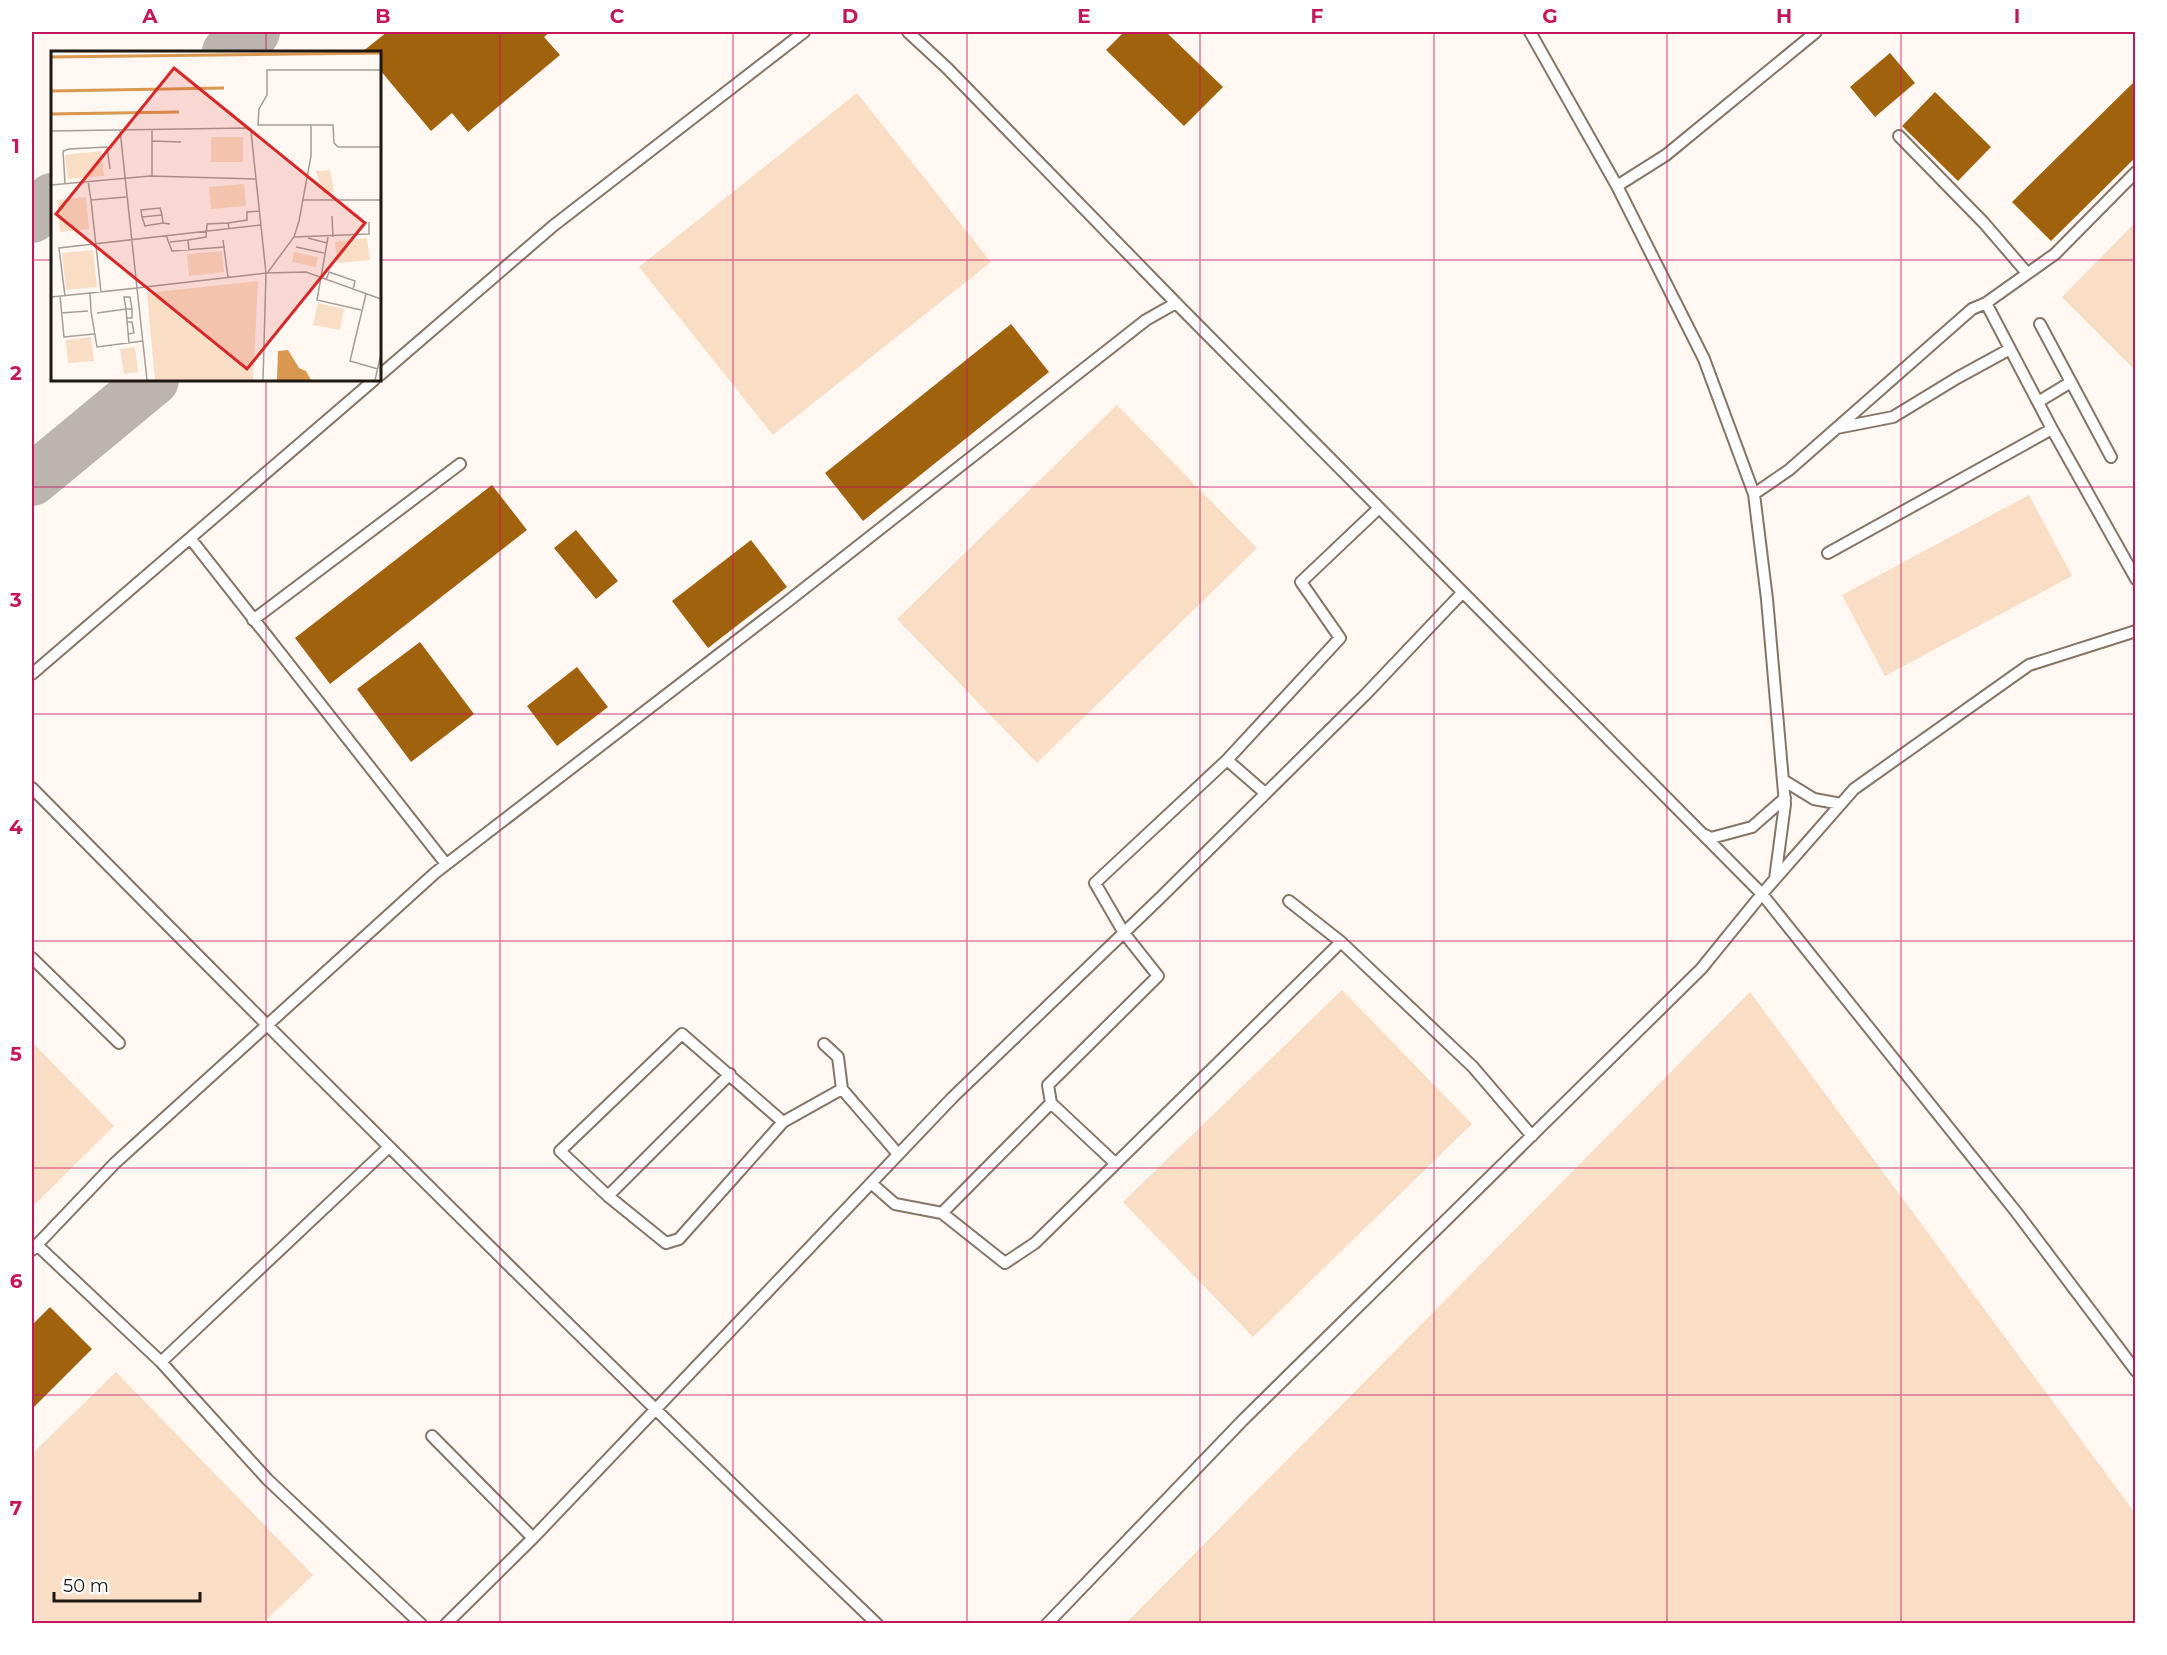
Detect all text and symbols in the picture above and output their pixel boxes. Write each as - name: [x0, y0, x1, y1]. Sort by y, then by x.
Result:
- text: A: [141, 4, 158, 28]
- text: B: [375, 4, 391, 28]
- text: C: [610, 4, 625, 28]
- text: D: [842, 4, 858, 28]
- text: E: [1077, 4, 1091, 28]
- text: F: [1311, 4, 1324, 28]
- text: G: [1542, 4, 1558, 28]
- text: H: [1776, 4, 1792, 28]
- text: I: [2014, 4, 2020, 28]
- inset map: [51, 51, 381, 381]
- text: 1: [12, 134, 20, 158]
- text: 2: [10, 361, 22, 385]
- text: 3: [9, 588, 22, 612]
- text: 4: [9, 815, 23, 839]
- text: 5: [10, 1042, 22, 1066]
- text: 6: [10, 1269, 23, 1293]
- text: 7: [10, 1496, 22, 1520]
- scale bar: [54, 1565, 200, 1603]
- text: 50 m: [63, 1575, 109, 1597]

